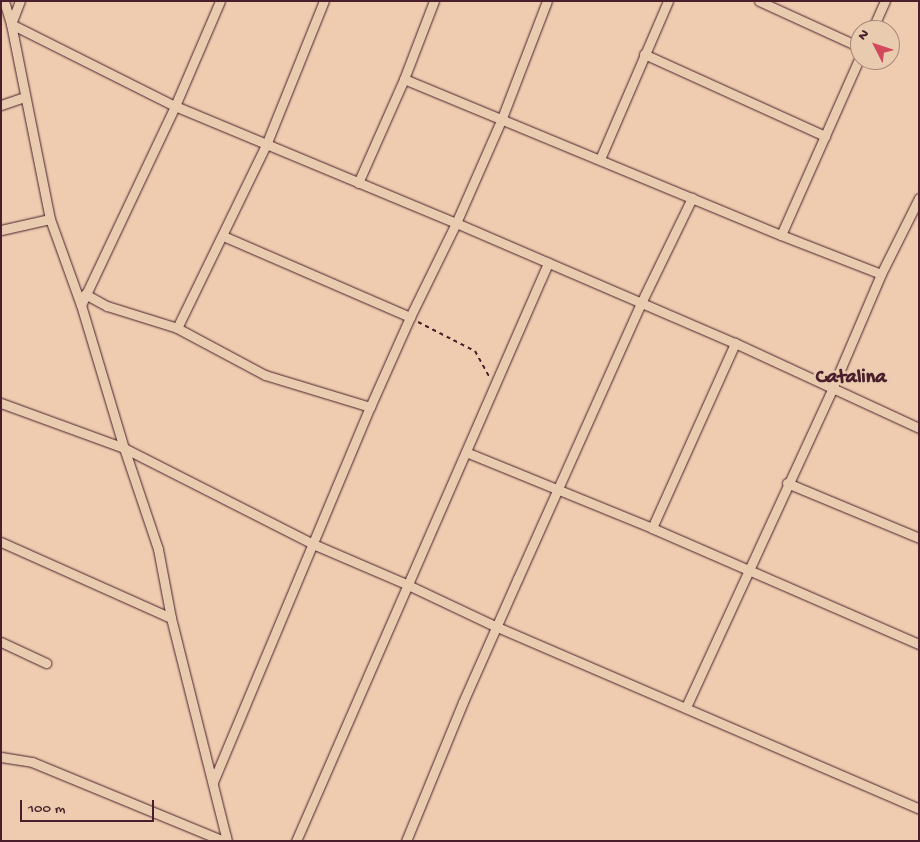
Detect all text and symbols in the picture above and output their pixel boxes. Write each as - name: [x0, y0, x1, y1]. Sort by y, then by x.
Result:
- north arrow: [850, 20, 900, 70]
- text: N: [855, 26, 873, 45]
- district label: Catalina: [816, 366, 886, 390]
- scale bar: [22, 790, 156, 822]
- text: 100 m: [28, 800, 65, 818]

